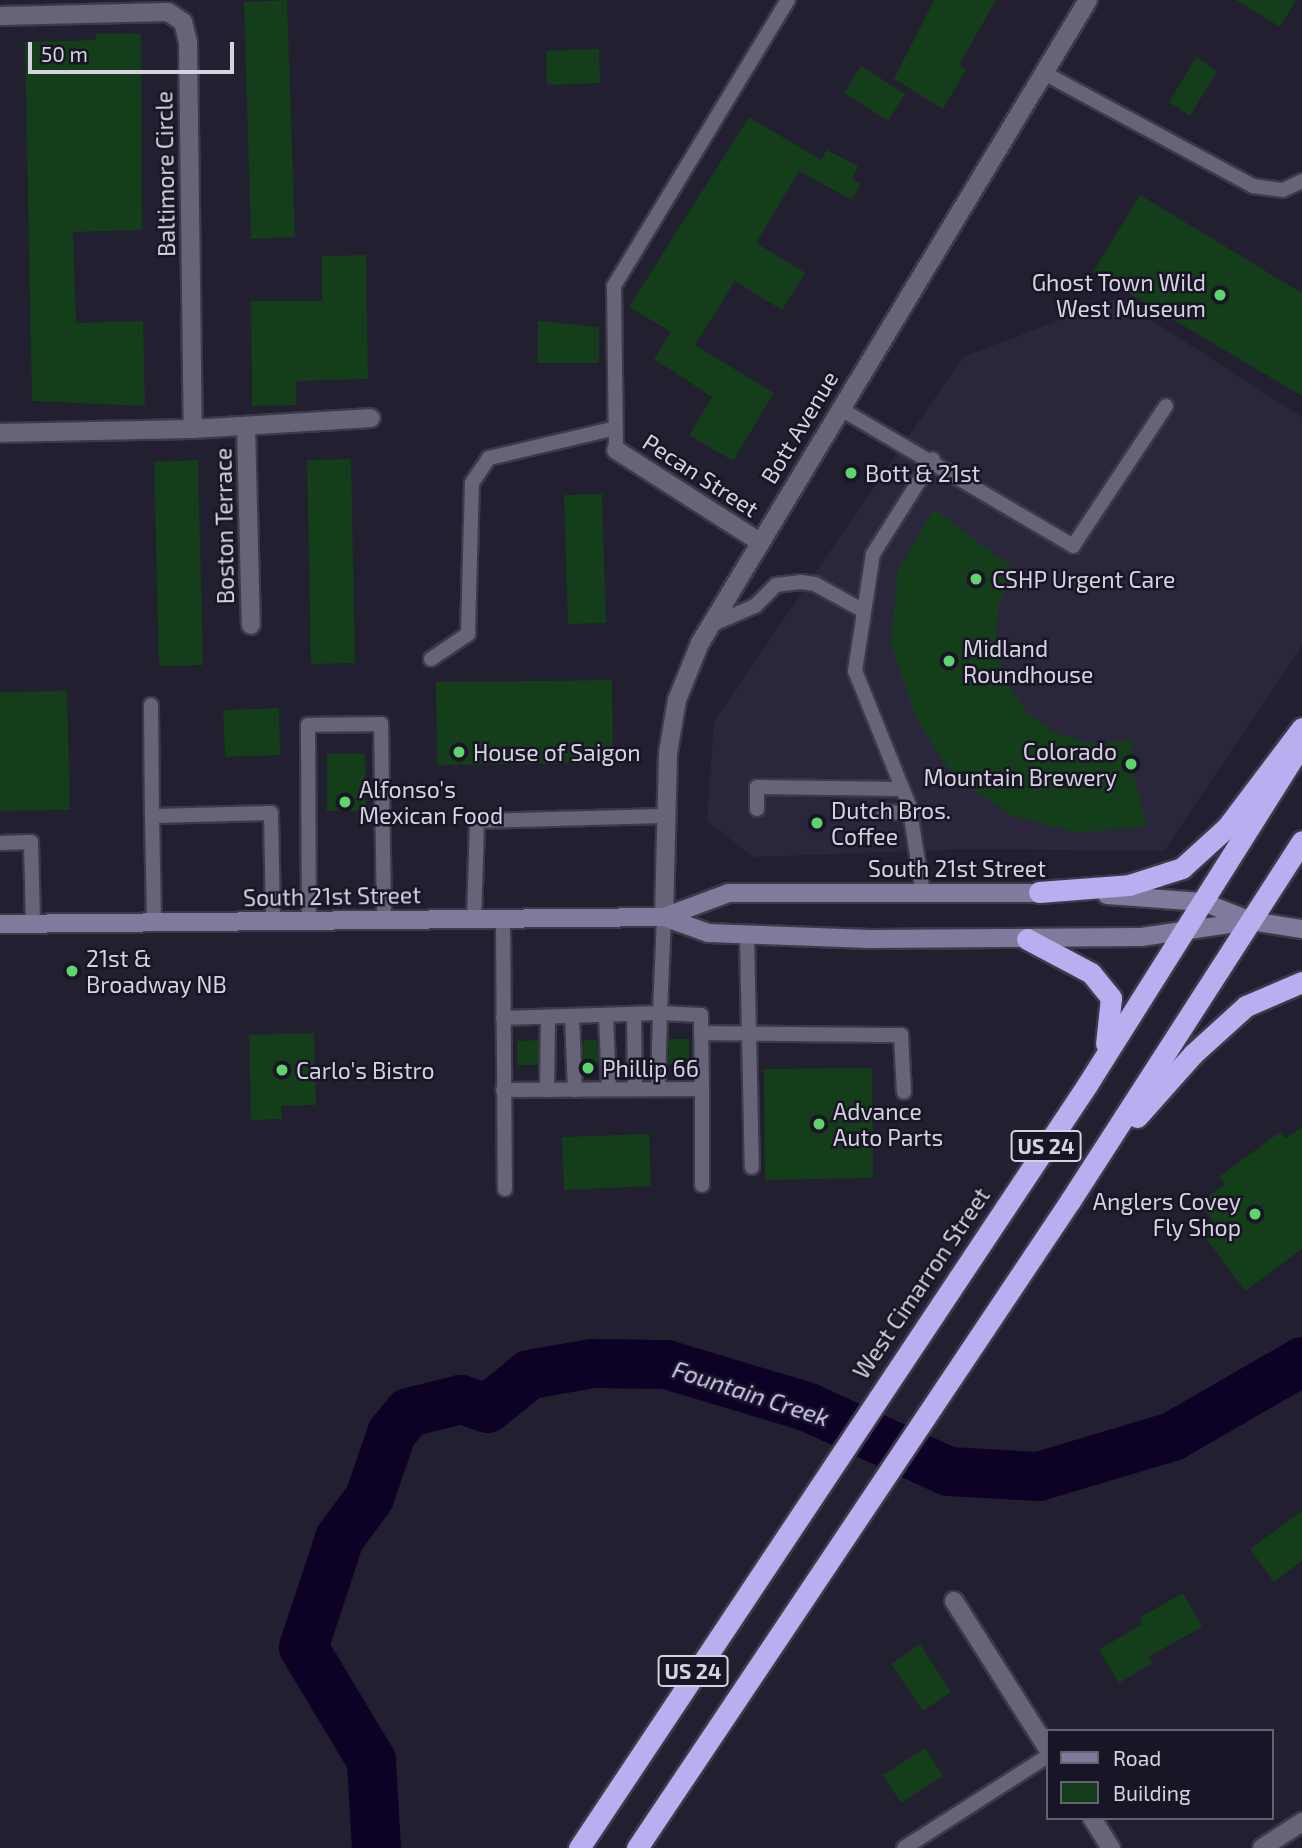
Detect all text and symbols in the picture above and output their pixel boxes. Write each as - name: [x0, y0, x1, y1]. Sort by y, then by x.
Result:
- scale bar: [32, 28, 238, 72]
- text: 50 m: [41, 41, 88, 66]
- street label: Baltimore Circle: [150, 91, 180, 257]
- place label: Ghost Town Wild West Museum: [1031, 268, 1206, 322]
- marker: Ghost Town Wild West Museum: [1212, 287, 1228, 303]
- street label: Bott Avenue: [754, 365, 844, 489]
- street label: Pecan Street: [638, 427, 764, 523]
- street label: Boston Terrace: [209, 447, 239, 605]
- place label: Bott & 21st: [865, 459, 980, 487]
- marker: Bott & 21st: [843, 465, 859, 481]
- place label: CSHP Urgent Care: [992, 565, 1176, 593]
- marker: CSHP Urgent Care: [966, 569, 986, 589]
- place label: Midland Roundhouse: [963, 634, 1093, 688]
- marker: Midland Roundhouse: [941, 653, 957, 669]
- place label: Colorado Mountain Brewery: [924, 737, 1117, 791]
- place label: House of Saigon: [473, 738, 641, 766]
- marker: House of Saigon: [451, 744, 467, 760]
- marker: Colorado Mountain Brewery: [1123, 756, 1139, 772]
- place label: Alfonso's Mexican Food: [359, 775, 503, 829]
- marker: Alfonso's Mexican Food: [337, 794, 353, 810]
- place label: Dutch Bros. Coffee: [831, 796, 951, 850]
- marker: Dutch Bros. Coffee: [809, 815, 825, 831]
- street label: South 21st Street: [868, 854, 1046, 882]
- street label: South 21st Street: [243, 881, 421, 911]
- place label: 21st & Broadway NB: [86, 944, 227, 998]
- marker: 21st & Broadway NB: [64, 963, 80, 979]
- place label: Phillip 66: [602, 1054, 699, 1082]
- place label: Carlo's Bistro: [296, 1056, 434, 1084]
- marker: Phillip 66: [580, 1060, 596, 1076]
- marker: Carlo's Bistro: [274, 1062, 290, 1078]
- place label: Advance Auto Parts: [833, 1097, 943, 1151]
- marker: Advance Auto Parts: [811, 1116, 827, 1132]
- road number: US 24: [1009, 1128, 1083, 1164]
- street label: West Cimarron Street: [847, 1182, 995, 1384]
- place label: Anglers Covey Fly Shop: [1093, 1187, 1241, 1241]
- marker: Anglers Covey Fly Shop: [1247, 1206, 1263, 1222]
- water label: Fountain Creek: [669, 1354, 833, 1432]
- road number: US 24: [656, 1654, 730, 1688]
- legend: [1046, 1729, 1274, 1820]
- text: Road: [1113, 1745, 1161, 1770]
- text: Building: [1113, 1780, 1191, 1805]

